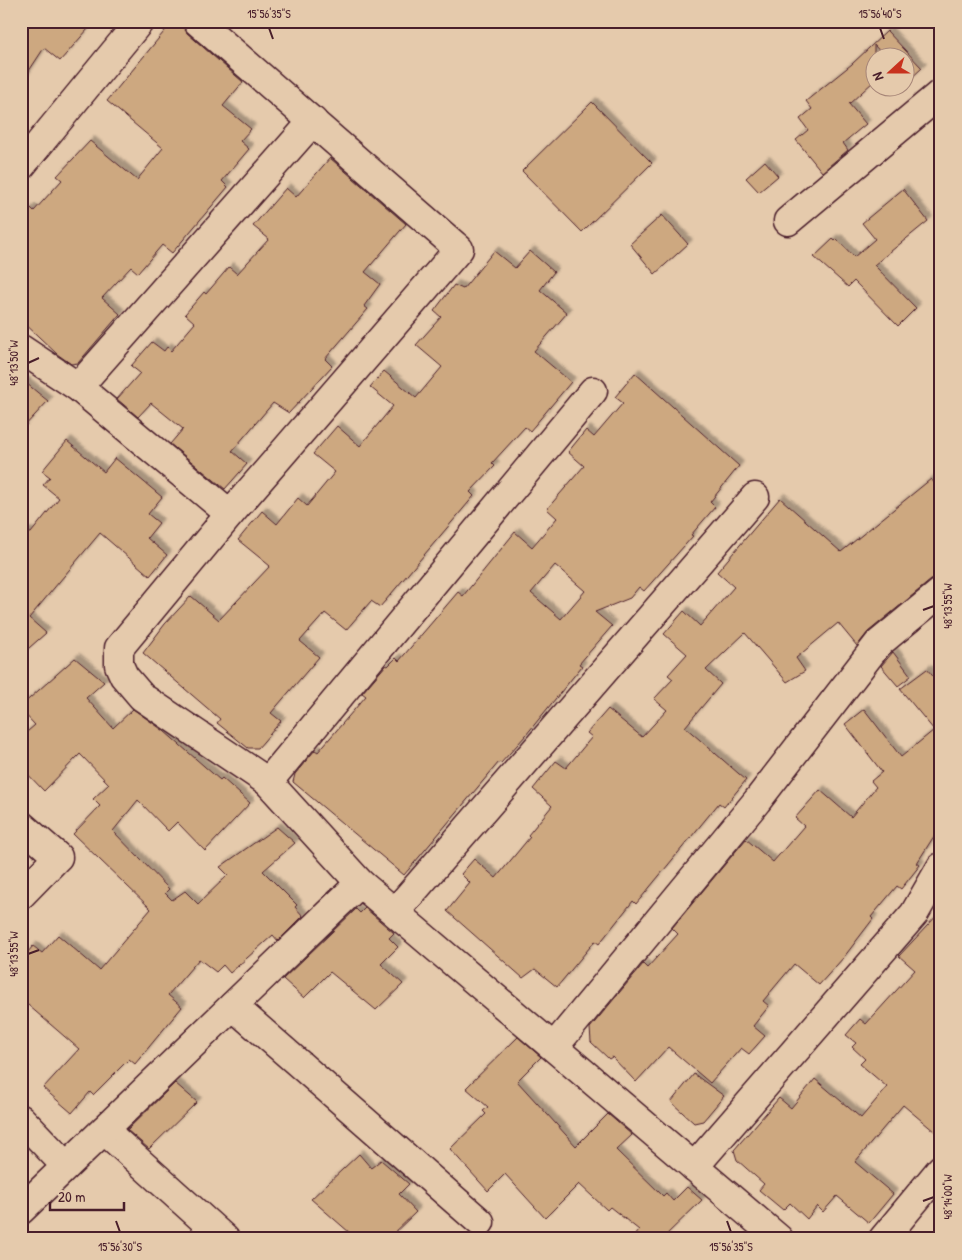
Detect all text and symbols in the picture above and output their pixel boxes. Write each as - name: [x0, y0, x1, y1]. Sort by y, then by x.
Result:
- text: 15°56'35"S: [247, 5, 291, 22]
- text: 15°56'40"S: [858, 5, 902, 22]
- north arrow: [864, 48, 914, 98]
- text: N: [867, 69, 888, 84]
- text: 48°13'50"W: [5, 340, 22, 386]
- text: 48°13'55"W: [939, 583, 956, 629]
- text: 48°13'55"W: [5, 931, 22, 977]
- text: 48°14'00"W: [939, 1174, 956, 1220]
- scale bar: [50, 1180, 124, 1212]
- text: 20 m: [58, 1186, 85, 1207]
- text: 15°56'30"S: [98, 1238, 142, 1255]
- text: 15°56'35"S: [709, 1238, 753, 1255]

